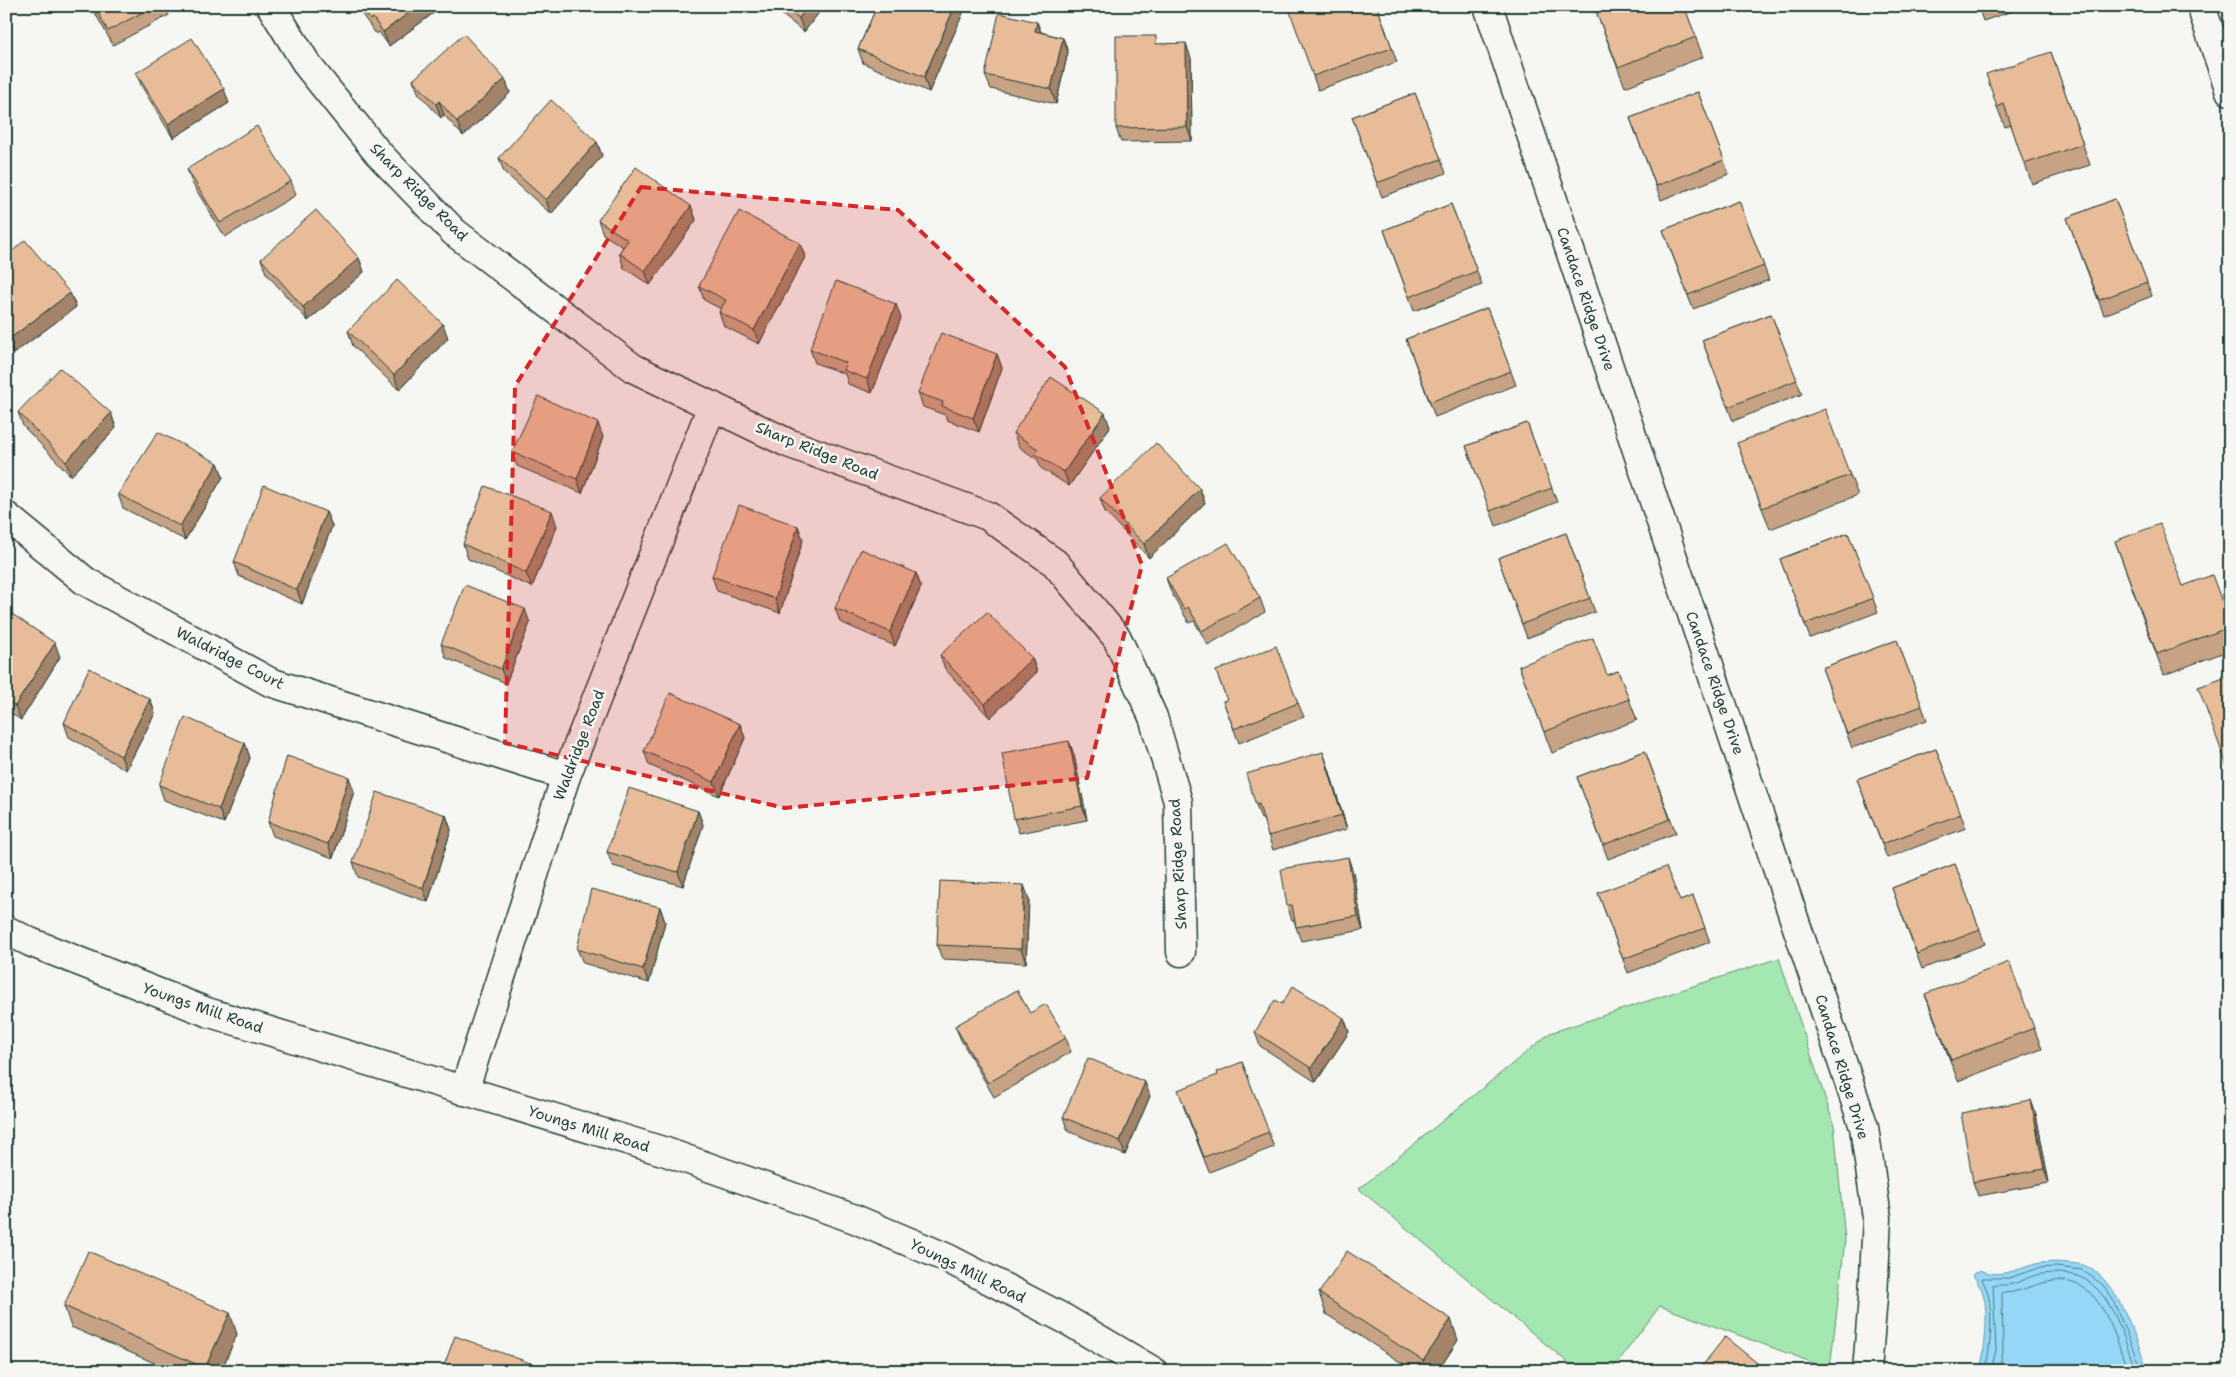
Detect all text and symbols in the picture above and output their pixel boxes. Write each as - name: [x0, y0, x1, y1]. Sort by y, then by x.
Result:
- street label: Sharp Ridge Road: [366, 139, 473, 246]
- street label: Candace Ridge Drive: [1552, 225, 1620, 373]
- street label: Sharp Ridge Road: [753, 417, 882, 485]
- street label: Candace Ridge Drive: [1681, 609, 1749, 757]
- street label: Waldridge Court: [172, 622, 288, 694]
- street label: Waldridge Road: [549, 686, 609, 803]
- street label: Sharp Ridge Road: [1165, 798, 1191, 930]
- street label: Youngs Mill Road: [140, 978, 266, 1038]
- street label: Candace Ridge Drive: [1810, 992, 1874, 1142]
- street label: Youngs Mill Road: [526, 1101, 653, 1157]
- street label: Youngs Mill Road: [907, 1234, 1030, 1308]

